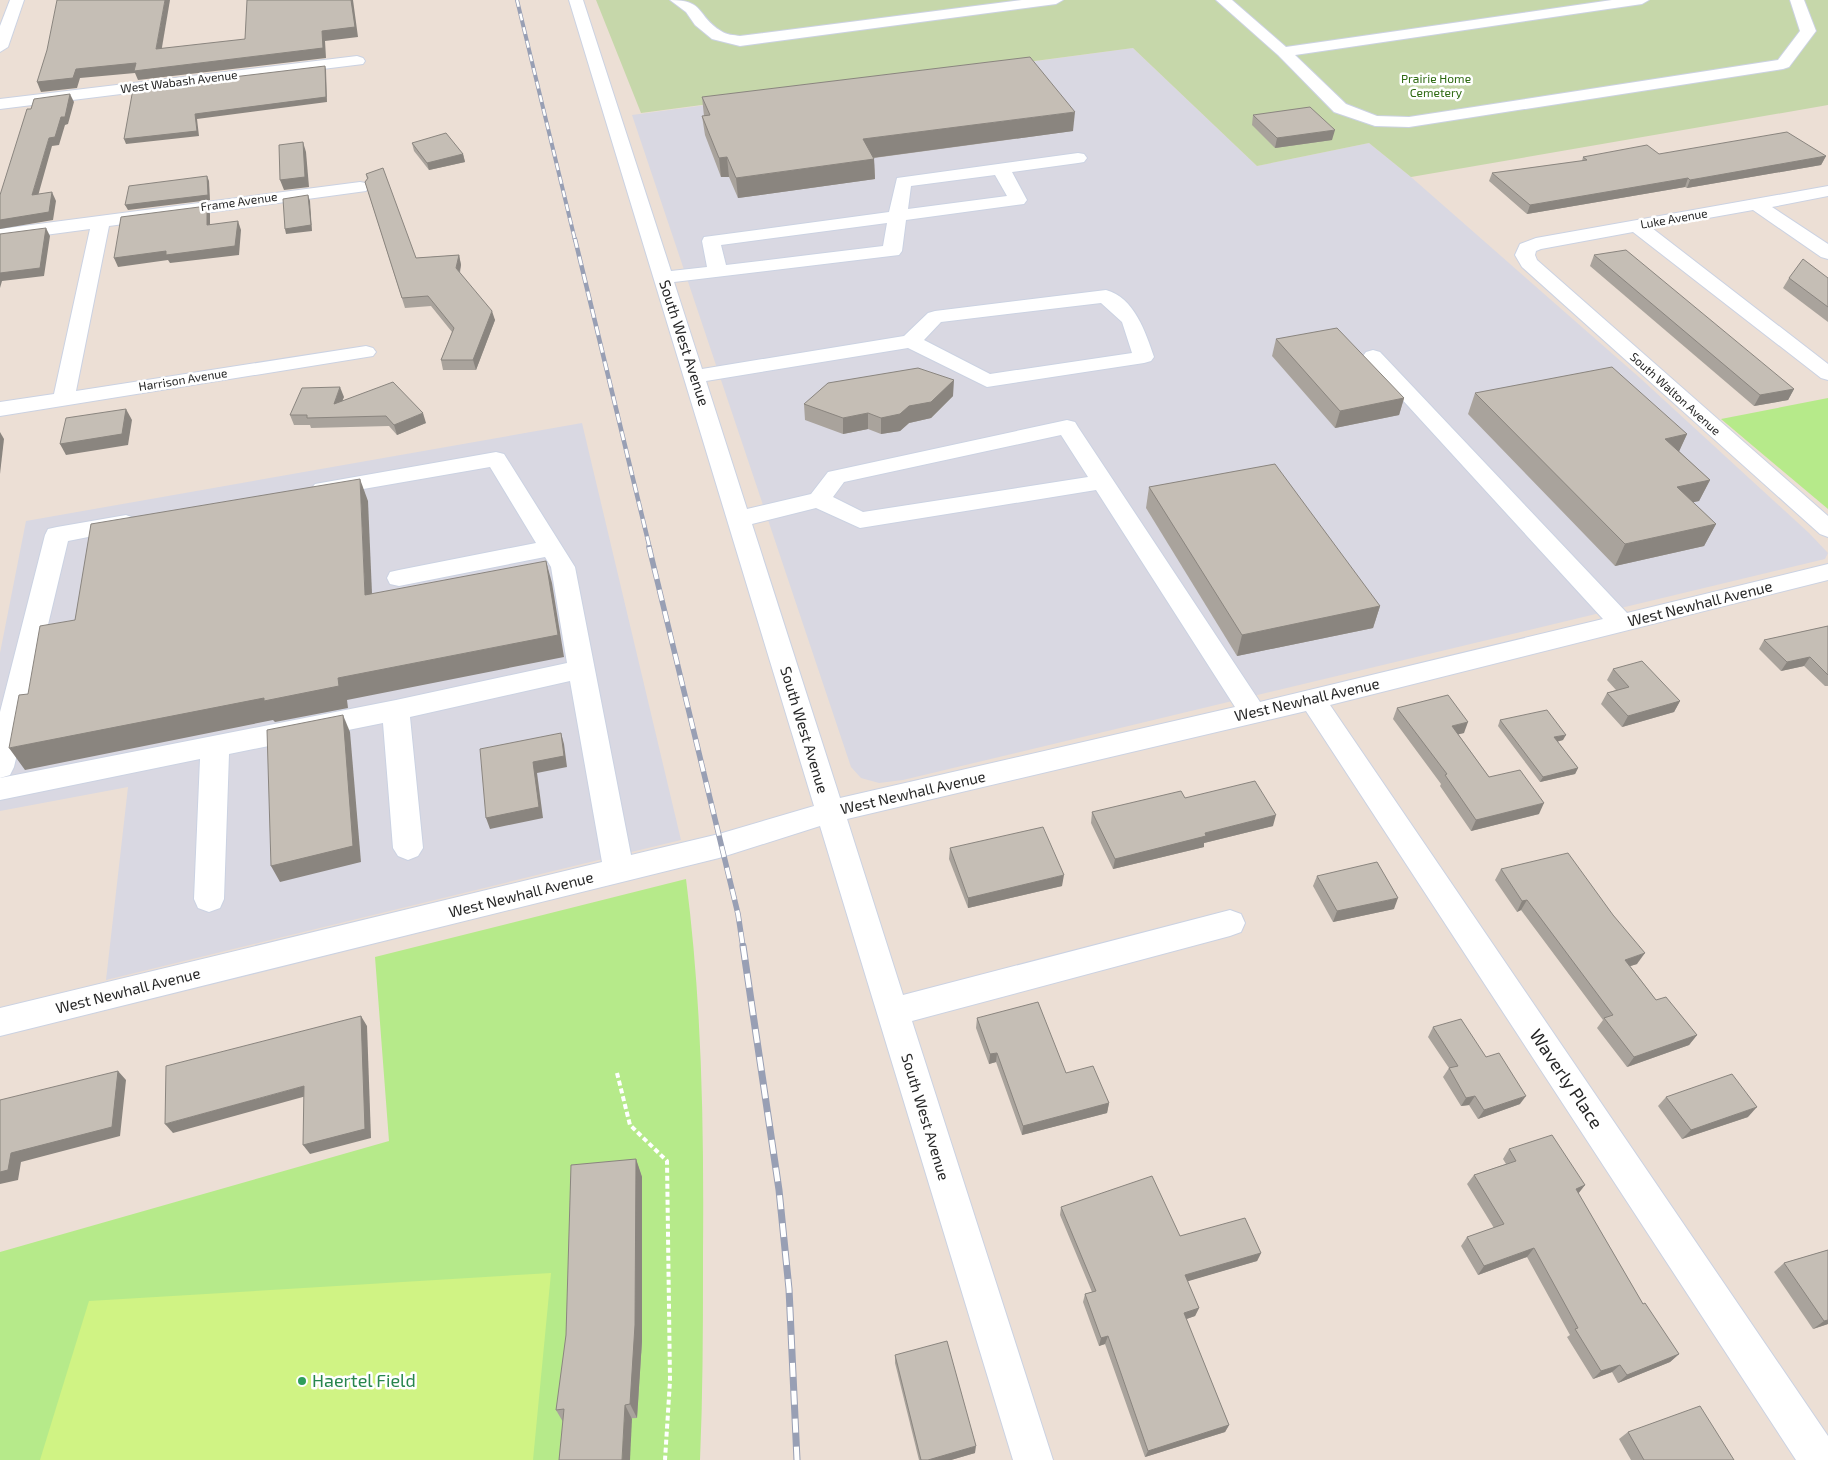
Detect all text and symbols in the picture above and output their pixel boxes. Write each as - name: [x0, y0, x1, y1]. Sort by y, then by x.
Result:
- street label: West Wabash Avenue: [120, 67, 238, 95]
- park label: Prairie Home Cemetery: [1401, 71, 1471, 99]
- street label: Frame Avenue: [200, 189, 278, 213]
- street label: Luke Avenue: [1639, 205, 1709, 231]
- street label: South West Avenue: [656, 277, 714, 408]
- street label: South Walton Avenue: [1628, 349, 1724, 438]
- street label: Harrison Avenue: [137, 365, 228, 393]
- street label: West Newhall Avenue: [1626, 576, 1774, 630]
- street label: South West Avenue: [777, 664, 833, 795]
- street label: West Newhall Avenue: [1232, 674, 1381, 724]
- street label: West Newhall Avenue: [838, 767, 987, 817]
- street label: West Newhall Avenue: [447, 867, 595, 921]
- street label: West Newhall Avenue: [54, 963, 202, 1017]
- street label: Waverly Place: [1525, 1024, 1608, 1132]
- street label: South West Avenue: [898, 1051, 954, 1182]
- place label: Haertel Field: [312, 1369, 416, 1391]
- marker: Haertel Field: [296, 1375, 308, 1387]

